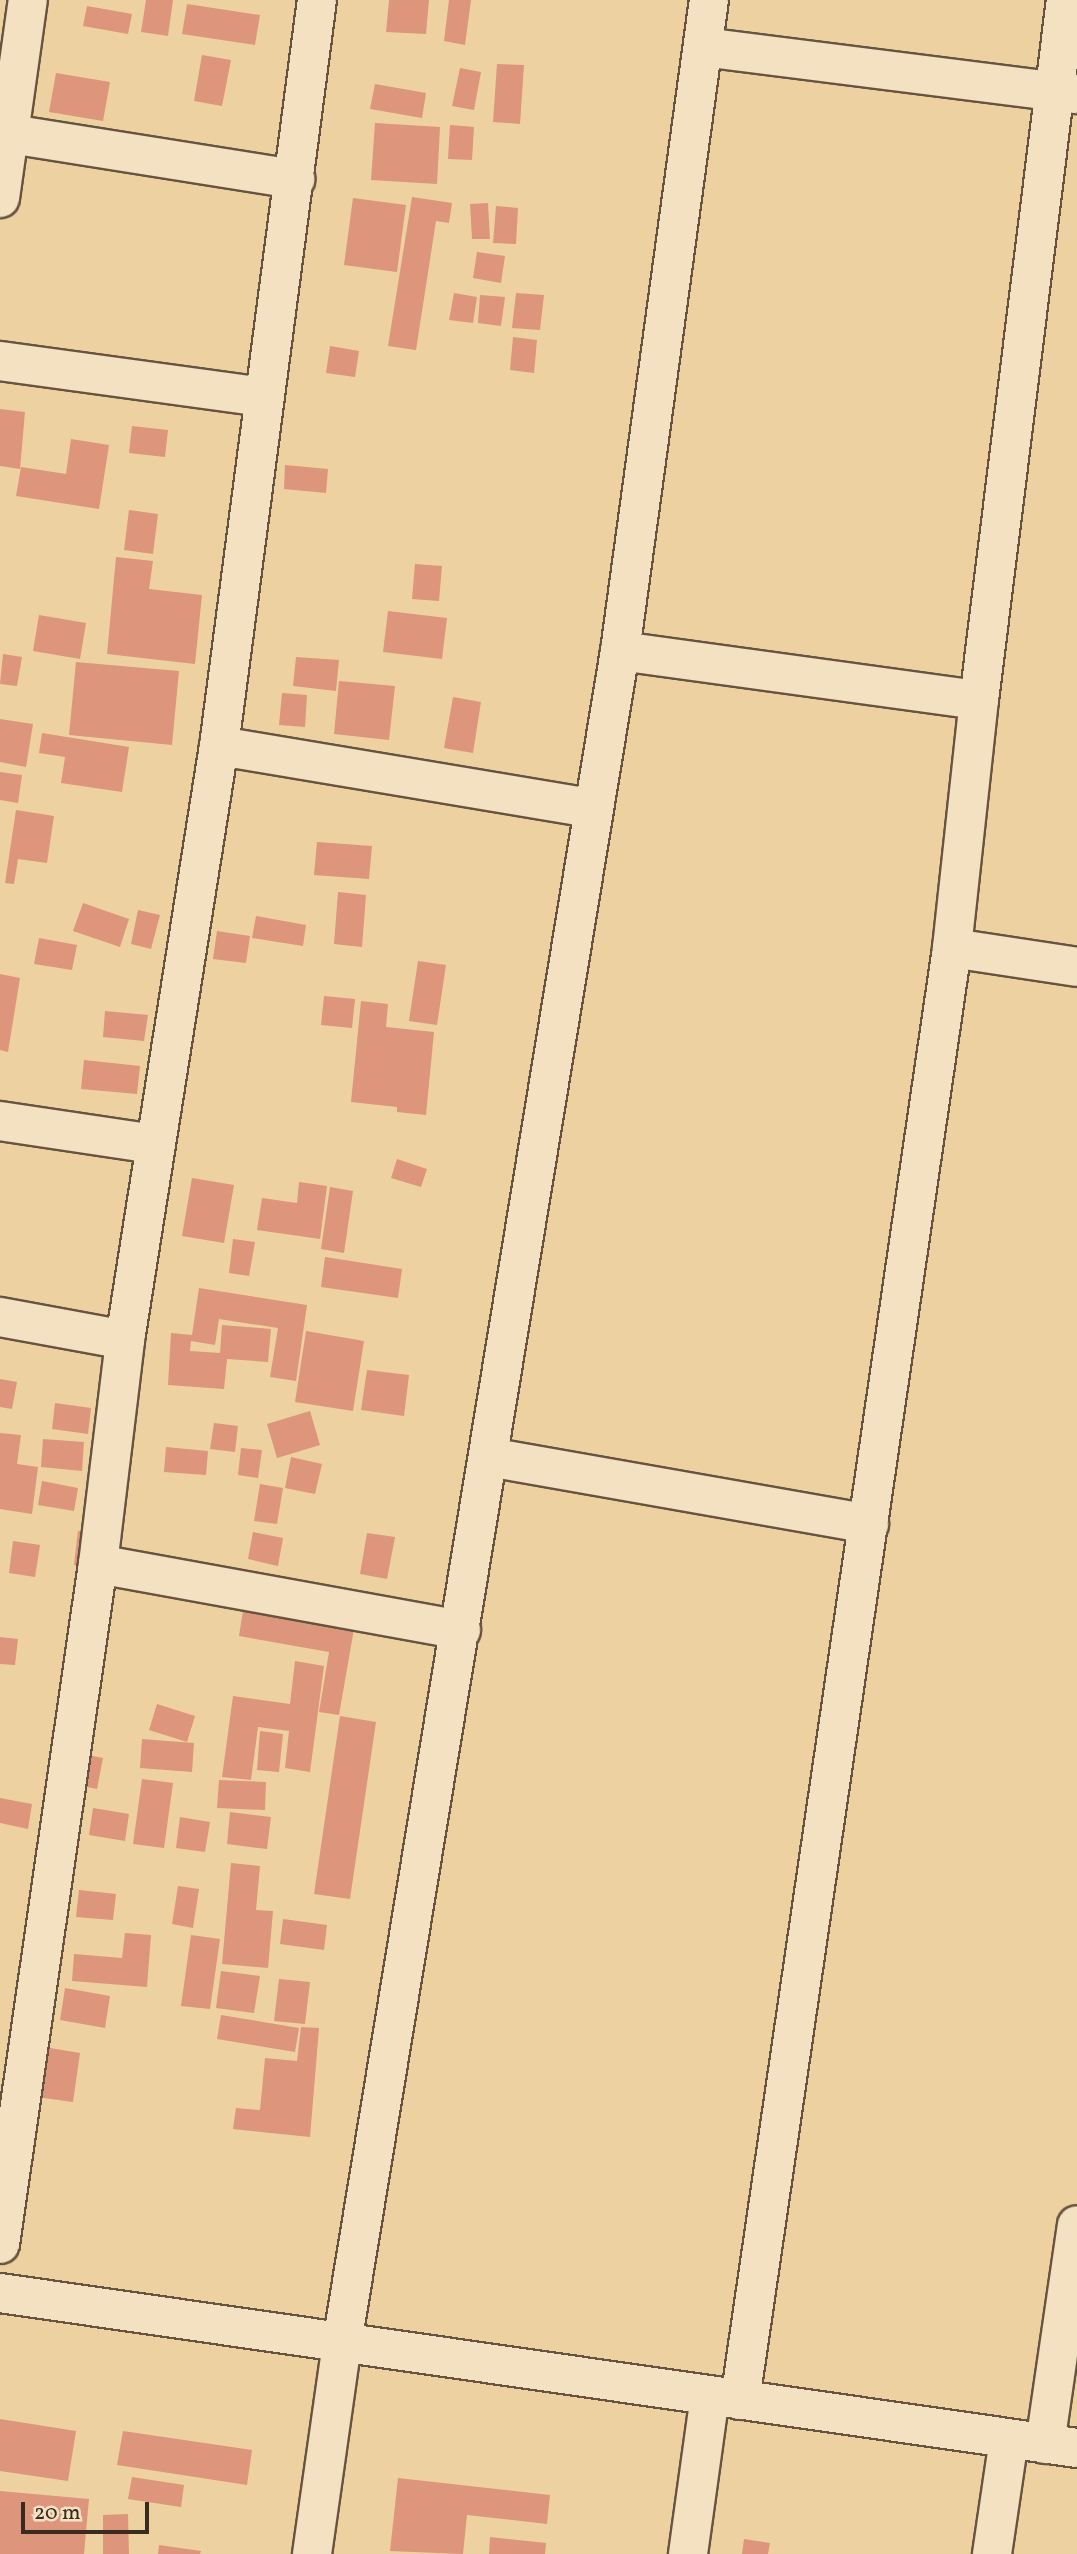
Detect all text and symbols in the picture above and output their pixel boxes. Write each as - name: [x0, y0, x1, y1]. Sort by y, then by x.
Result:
- scale bar: [24, 2488, 152, 2532]
- text: 20 m: [34, 2499, 80, 2528]

